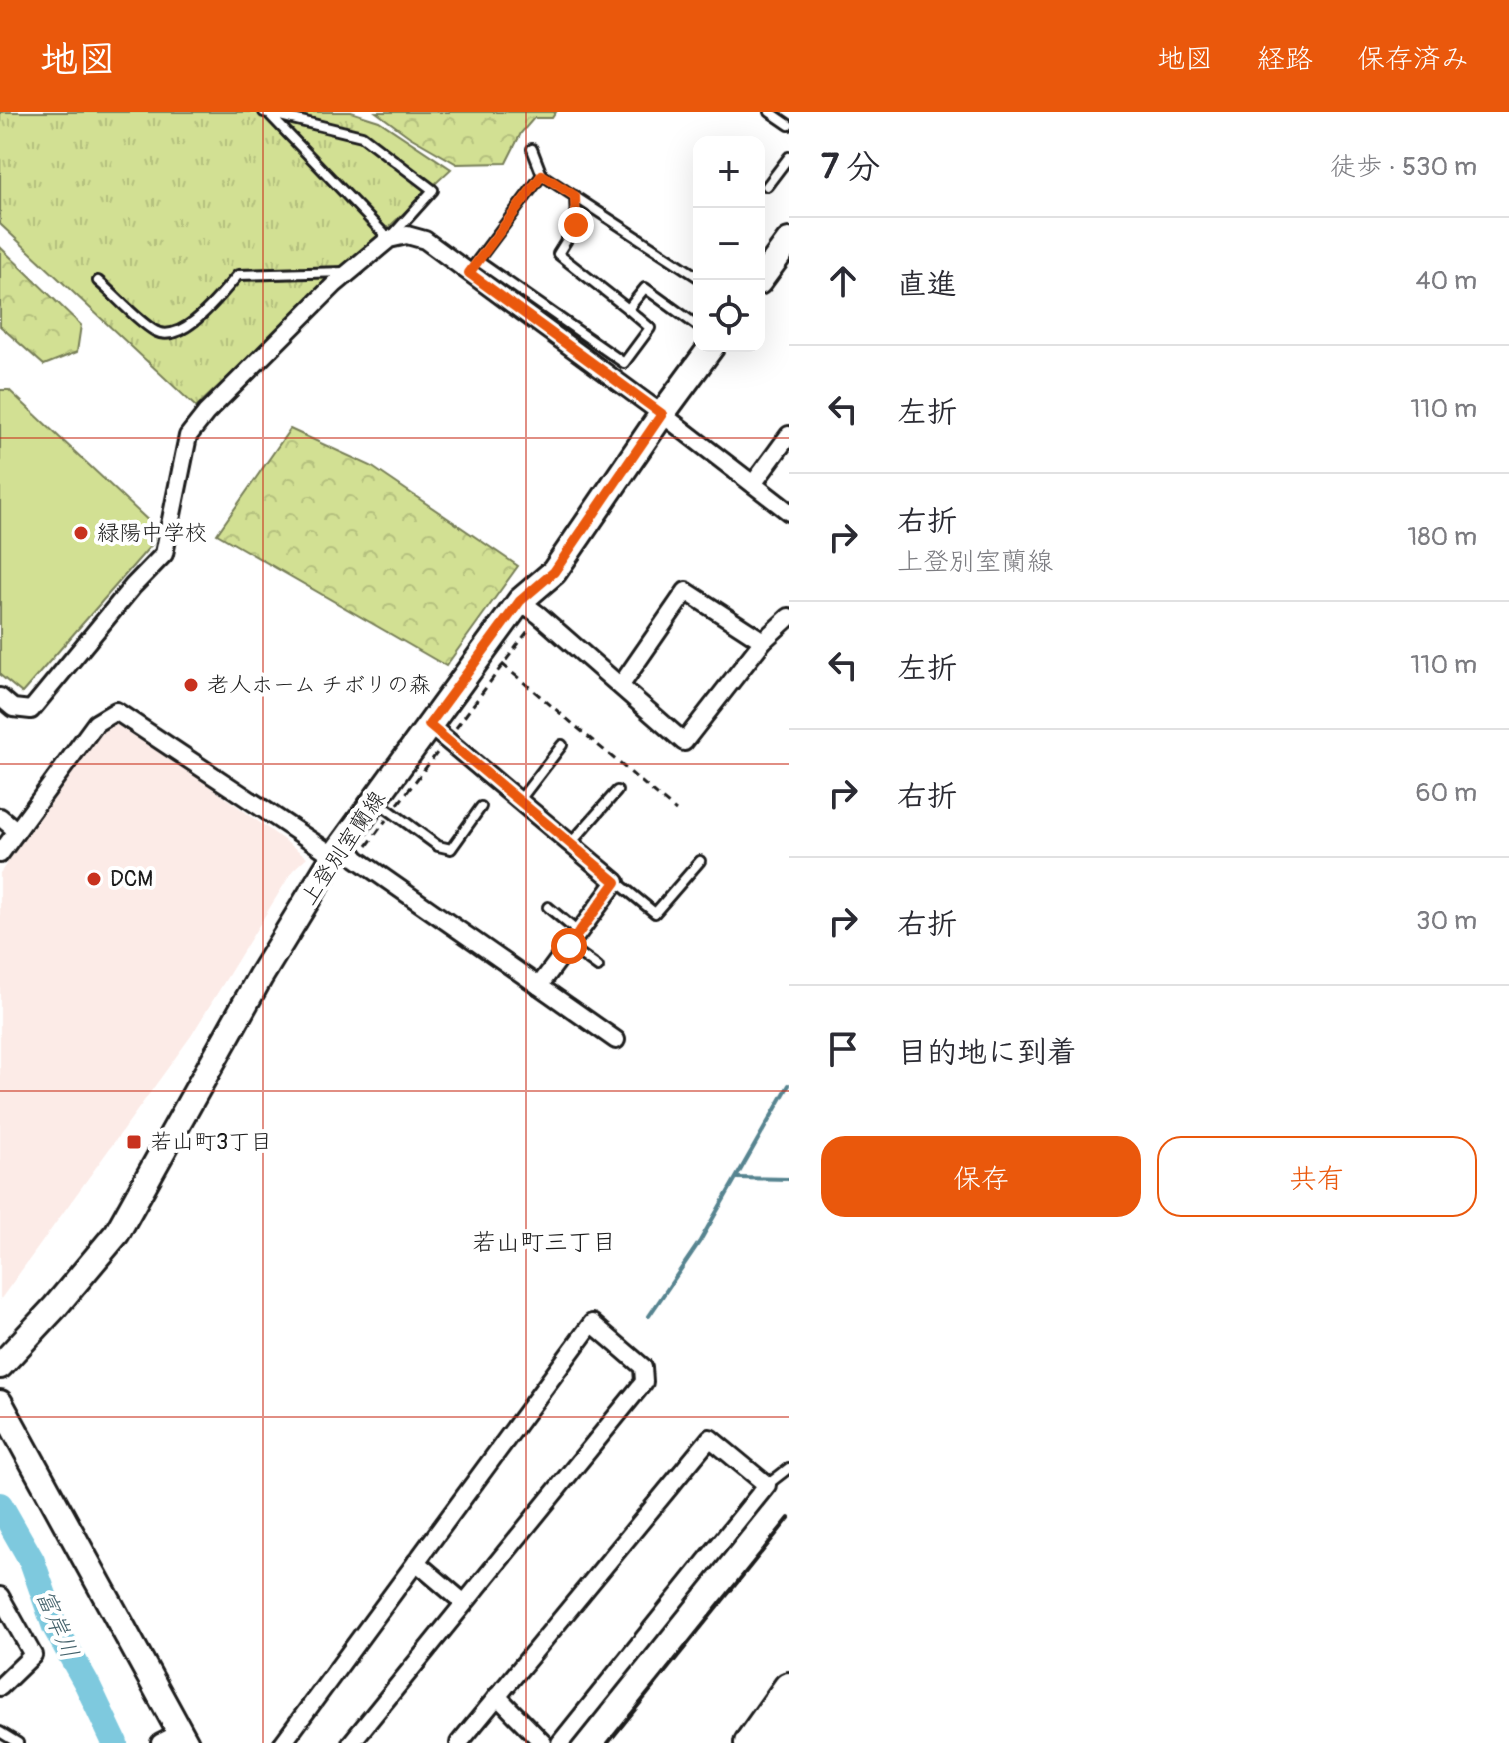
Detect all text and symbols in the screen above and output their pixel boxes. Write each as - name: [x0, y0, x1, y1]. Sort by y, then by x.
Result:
- text: 地図: [40, 36, 116, 84]
- text: 地図: [1157, 42, 1213, 77]
- text: 経路: [1257, 42, 1313, 77]
- text: 保存済み: [1357, 42, 1469, 77]
- map controls: [693, 136, 765, 352]
- button: +: [693, 136, 765, 208]
- text: 7 分: [821, 146, 880, 189]
- text: 徒歩 · 530 m: [1330, 151, 1477, 183]
- route end: [558, 207, 594, 243]
- button: −: [693, 208, 765, 280]
- icon: ahead: [821, 259, 865, 303]
- text: 40 m: [1415, 265, 1477, 297]
- text: 直進: [897, 266, 957, 303]
- button: locate: [693, 280, 765, 352]
- icon: left: [821, 387, 865, 431]
- text: 110 m: [1410, 393, 1477, 425]
- text: 左折: [897, 394, 957, 431]
- text: 右折: [897, 503, 957, 540]
- icon: right: [821, 515, 865, 559]
- place label: 緑陽中学校: [97, 519, 207, 547]
- text: 180 m: [1407, 521, 1477, 553]
- marker: 緑陽中学校: [72, 524, 90, 542]
- text: 上登別室蘭線: [897, 546, 1053, 578]
- icon: left: [821, 643, 865, 687]
- text: 110 m: [1410, 649, 1477, 681]
- text: 左折: [897, 650, 957, 687]
- place label: 老人ホーム チボリの森: [207, 671, 431, 699]
- marker: 老人ホーム チボリの森: [182, 676, 200, 694]
- icon: right: [821, 771, 865, 815]
- text: 60 m: [1415, 777, 1477, 809]
- text: 右折: [897, 778, 957, 815]
- street label: 上登別室蘭線: [294, 785, 392, 911]
- place label: DCM: [110, 865, 153, 893]
- marker: DCM: [85, 870, 103, 888]
- icon: right: [821, 899, 865, 943]
- text: 30 m: [1416, 905, 1477, 937]
- text: 右折: [897, 906, 957, 943]
- route start: [551, 928, 587, 964]
- icon: arrive: [821, 1027, 865, 1071]
- text: 目的地に到着: [897, 1034, 1077, 1071]
- place label: 若山町3丁目: [150, 1128, 272, 1156]
- marker: 若山町3丁目: [125, 1133, 143, 1151]
- button: 保存: [821, 1136, 1141, 1217]
- button: 共有: [1157, 1136, 1477, 1217]
- district label: 若山町三丁目: [472, 1228, 616, 1257]
- water label: 富岸川: [30, 1585, 84, 1663]

